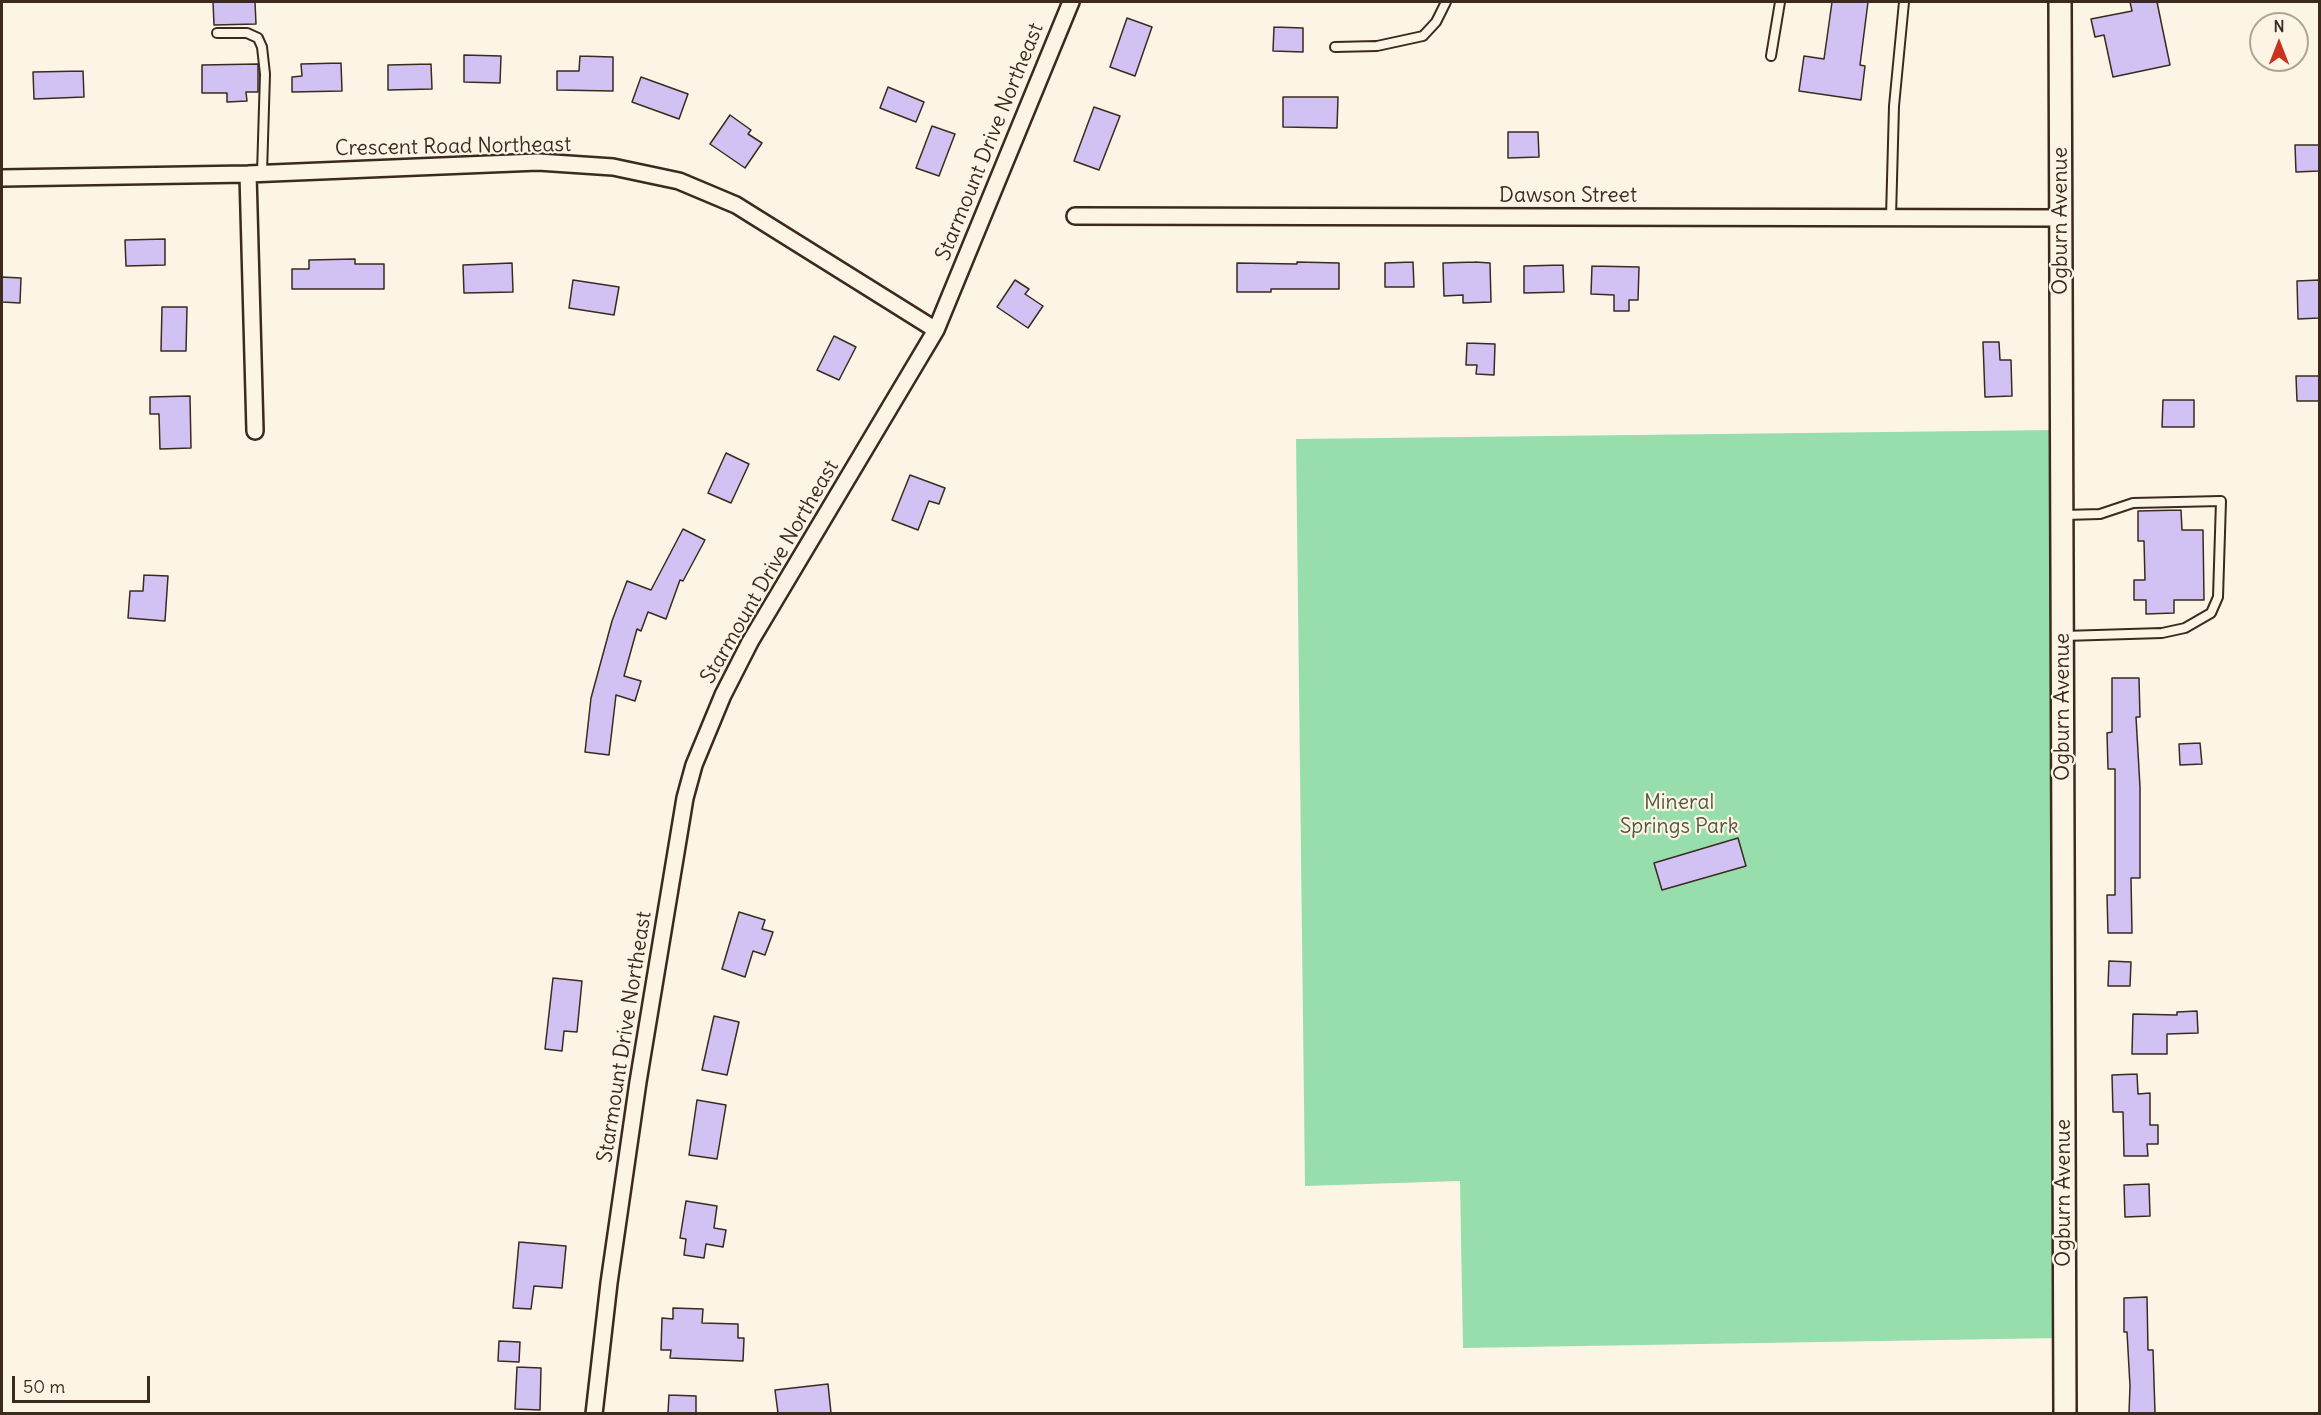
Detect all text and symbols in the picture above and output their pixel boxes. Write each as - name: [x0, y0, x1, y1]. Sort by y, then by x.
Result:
- north arrow: [2249, 12, 2309, 72]
- text: N: [2273, 16, 2285, 36]
- street label: Starmount Drive Northeast: [931, 20, 1049, 264]
- street label: Crescent Road Northeast: [335, 132, 571, 162]
- street label: Ogburn Avenue: [2048, 147, 2074, 295]
- street label: Dawson Street: [1499, 183, 1637, 209]
- street label: Starmount Drive Northeast: [696, 456, 844, 688]
- street label: Ogburn Avenue: [2050, 633, 2076, 781]
- park label: Mineral Springs Park: [1620, 790, 1738, 840]
- street label: Starmount Drive Northeast: [593, 910, 657, 1164]
- street label: Ogburn Avenue: [2051, 1119, 2077, 1267]
- scale bar: [15, 1364, 153, 1402]
- text: 50 m: [23, 1375, 65, 1398]

